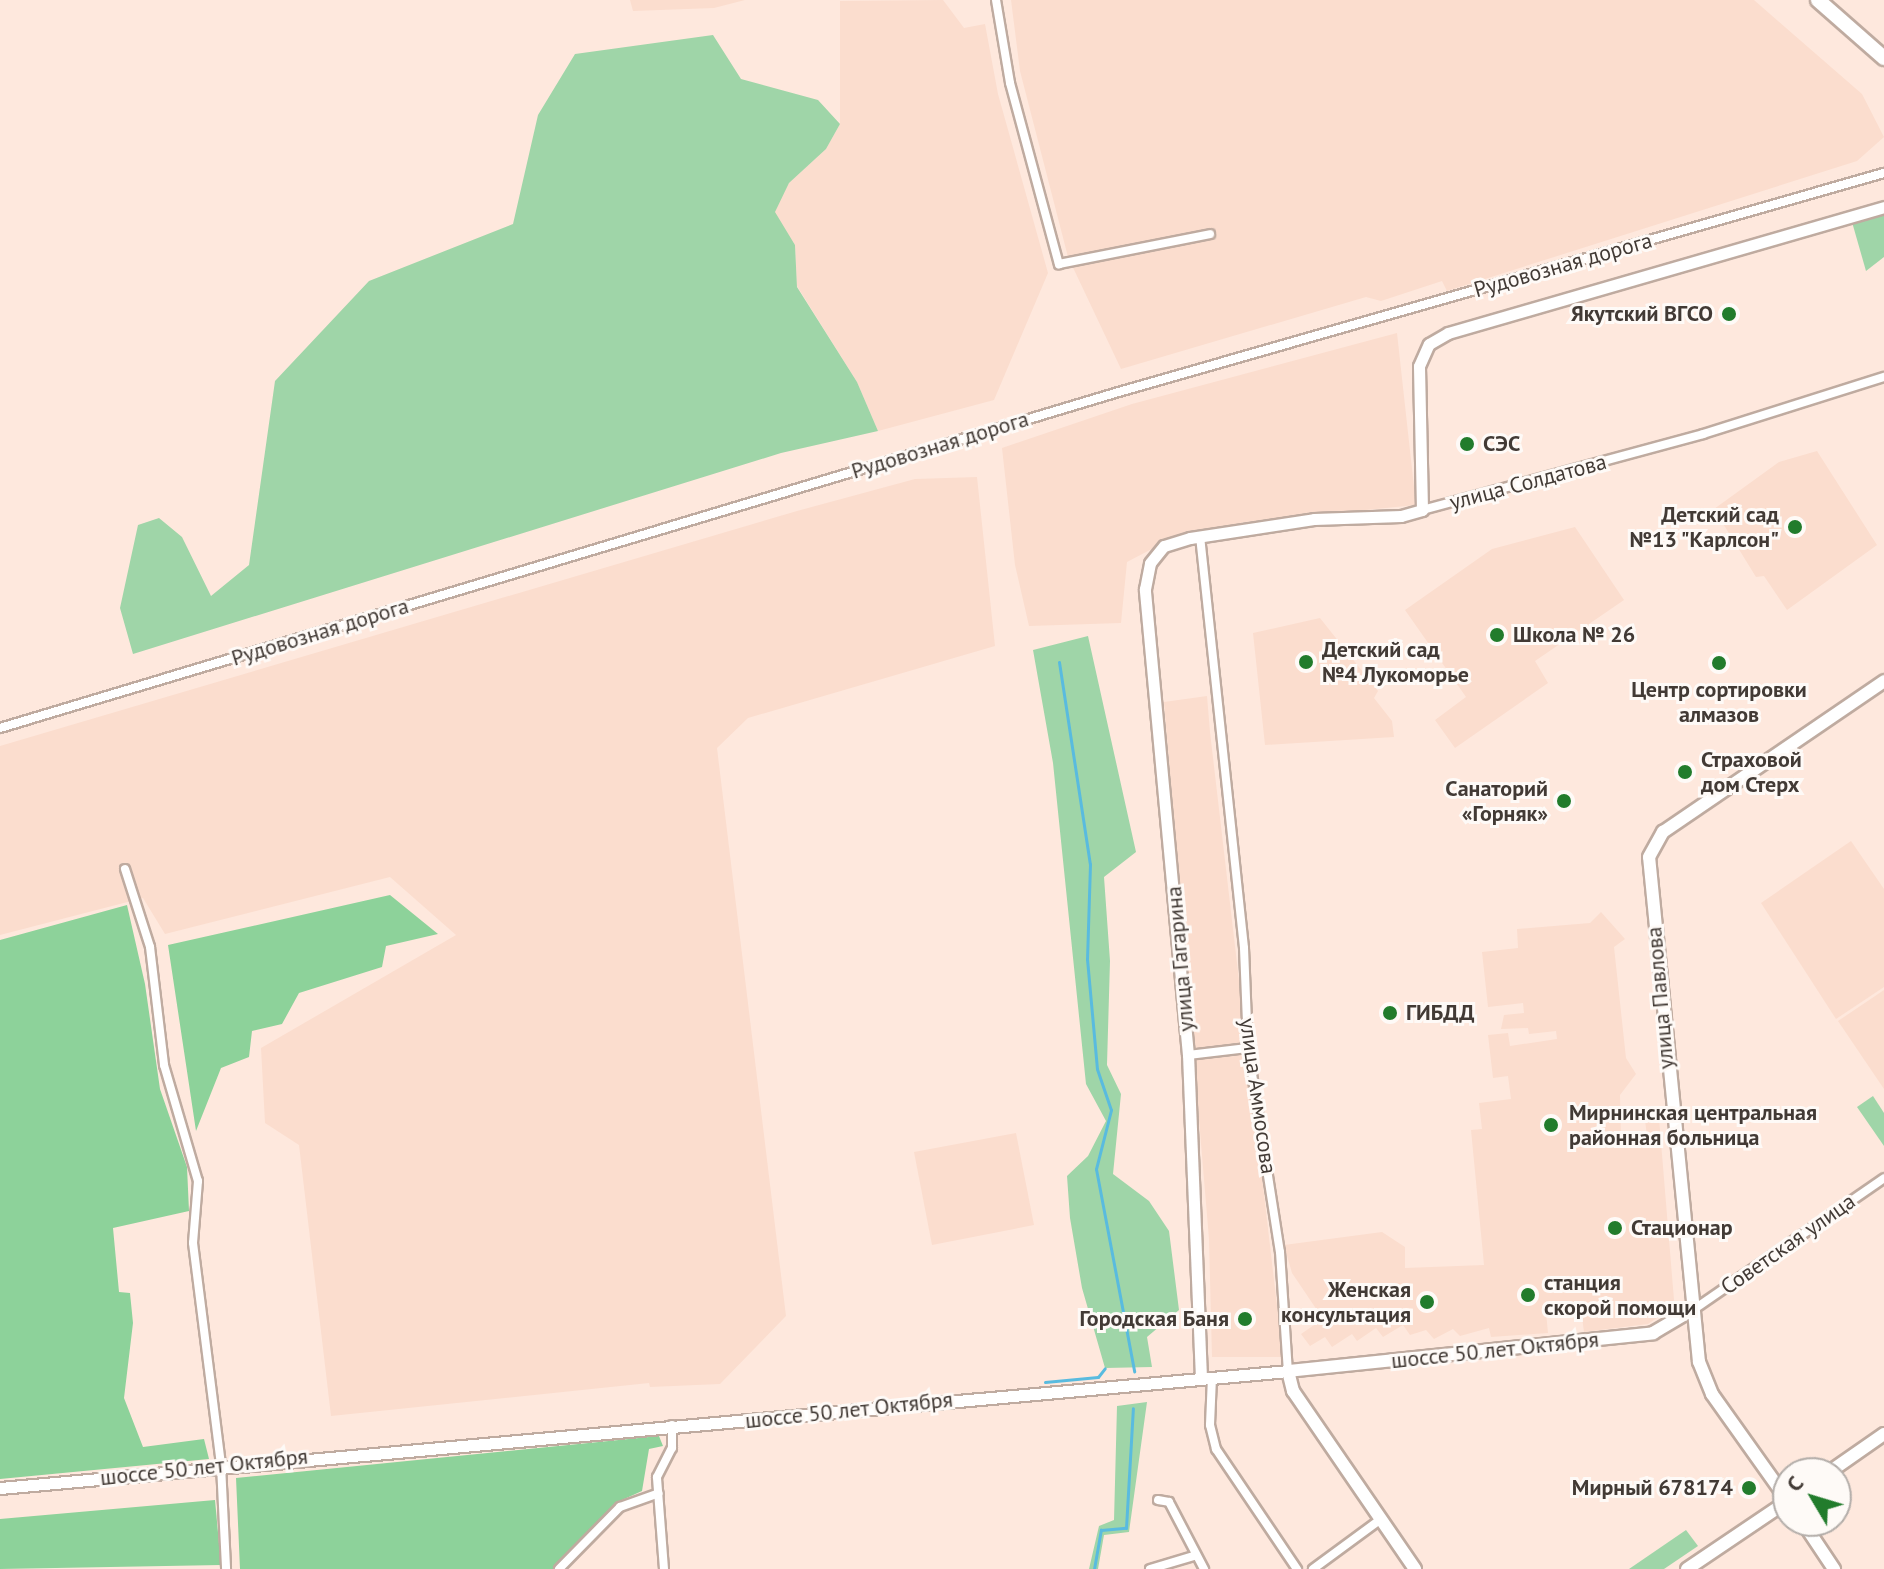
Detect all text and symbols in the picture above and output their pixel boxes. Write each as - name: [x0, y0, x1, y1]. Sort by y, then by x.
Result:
- street label: Рудовозная дорога: [1471, 227, 1655, 303]
- place label: Якутский ВГСО: [1571, 301, 1713, 327]
- marker: Якутский ВГСО: [1720, 305, 1738, 323]
- street label: Рудовозная дорога: [848, 405, 1032, 485]
- place label: СЭС: [1483, 431, 1520, 457]
- marker: СЭС: [1458, 435, 1476, 453]
- street label: улица Солдатова: [1447, 448, 1609, 516]
- place label: Детский сад №13 "Карлсон": [1628, 501, 1779, 552]
- marker: Детский сад №13 "Карлсон": [1786, 518, 1804, 536]
- street label: Рудовозная дорога: [228, 592, 412, 672]
- place label: Школа № 26: [1513, 622, 1635, 648]
- marker: Школа № 26: [1488, 626, 1506, 644]
- place label: Детский сад №4 Лукоморье: [1322, 636, 1469, 688]
- marker: Детский сад №4 Лукоморье: [1297, 653, 1315, 671]
- marker: Центр сортировки алмазов: [1710, 654, 1728, 672]
- place label: Центр сортировки алмазов: [1631, 676, 1807, 728]
- place label: Страховой дом Стерх: [1701, 746, 1802, 798]
- marker: Страховой дом Стерх: [1676, 763, 1694, 781]
- place label: Санаторий «Горняк»: [1445, 775, 1548, 826]
- marker: Санаторий «Горняк»: [1555, 792, 1573, 810]
- street label: улица Гагарина: [1160, 885, 1200, 1033]
- street label: улица Павлова: [1641, 926, 1679, 1070]
- place label: ГИБДД: [1406, 1000, 1474, 1026]
- marker: ГИБДД: [1381, 1004, 1399, 1022]
- street label: улица Аммосова: [1234, 1016, 1282, 1176]
- place label: Мирнинская центральная районная больница: [1569, 1099, 1817, 1150]
- marker: Мирнинская центральная районная больница: [1540, 1114, 1562, 1136]
- street label: Советская улица: [1716, 1188, 1860, 1300]
- place label: Стационар: [1631, 1215, 1733, 1241]
- marker: Стационар: [1606, 1219, 1624, 1237]
- place label: станция скорой помощи: [1544, 1269, 1696, 1320]
- place label: Женская консультация: [1281, 1276, 1411, 1328]
- marker: станция скорой помощи: [1519, 1286, 1537, 1304]
- marker: Женская консультация: [1418, 1293, 1436, 1311]
- place label: Городская Баня: [1079, 1306, 1229, 1332]
- marker: Городская Баня: [1236, 1310, 1254, 1328]
- street label: шоссе 50 лет Октября: [1389, 1326, 1601, 1374]
- street label: шоссе 50 лет Октября: [743, 1386, 955, 1434]
- street label: шоссе 50 лет Октября: [98, 1443, 310, 1491]
- north arrow: [1772, 1457, 1852, 1537]
- text: С: [1780, 1470, 1809, 1497]
- place label: Мирный 678174: [1572, 1475, 1733, 1501]
- marker: Мирный 678174: [1740, 1479, 1758, 1497]

